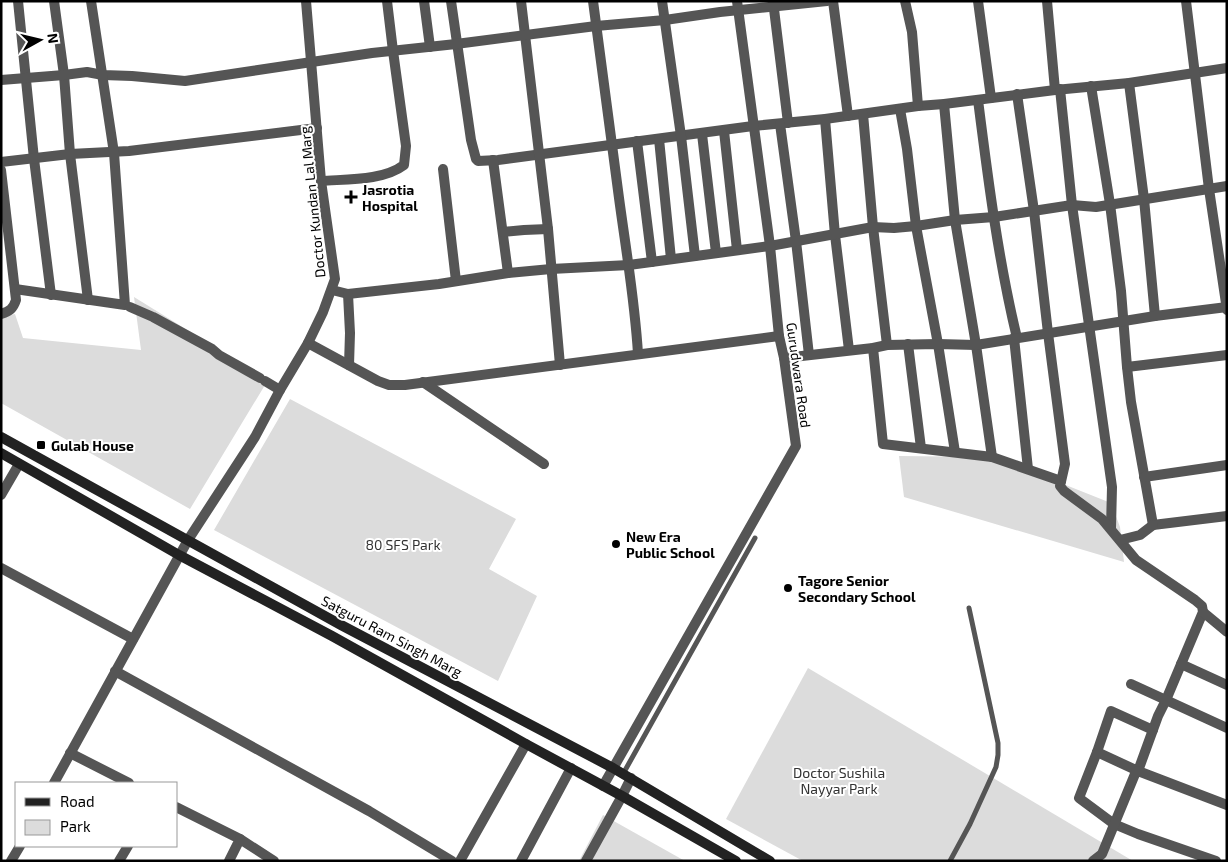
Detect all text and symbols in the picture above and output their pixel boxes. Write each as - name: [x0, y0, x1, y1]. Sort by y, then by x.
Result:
- north arrow: [15, 15, 65, 65]
- text: N: [44, 32, 62, 44]
- street label: Doctor Kundan Lal Marg: [296, 125, 328, 279]
- place label: Jasrotia Hospital: [362, 181, 418, 214]
- marker: Jasrotia Hospital: [344, 190, 358, 204]
- street label: Gurudwara Road: [783, 321, 815, 429]
- place label: Gulab House: [51, 437, 134, 454]
- marker: Gulab House: [35, 439, 47, 451]
- place label: New Era Public School: [626, 528, 715, 561]
- park label: 80 SFS Park: [365, 536, 441, 553]
- marker: New Era Public School: [610, 538, 622, 550]
- place label: Tagore Senior Secondary School: [798, 572, 916, 605]
- marker: Tagore Senior Secondary School: [782, 582, 794, 594]
- street label: Satguru Ram Singh Marg: [319, 592, 465, 680]
- park label: Doctor Sushila Nayyar Park: [793, 764, 885, 797]
- legend: [15, 782, 178, 847]
- text: Road: [60, 792, 95, 810]
- text: Park: [60, 817, 91, 835]

